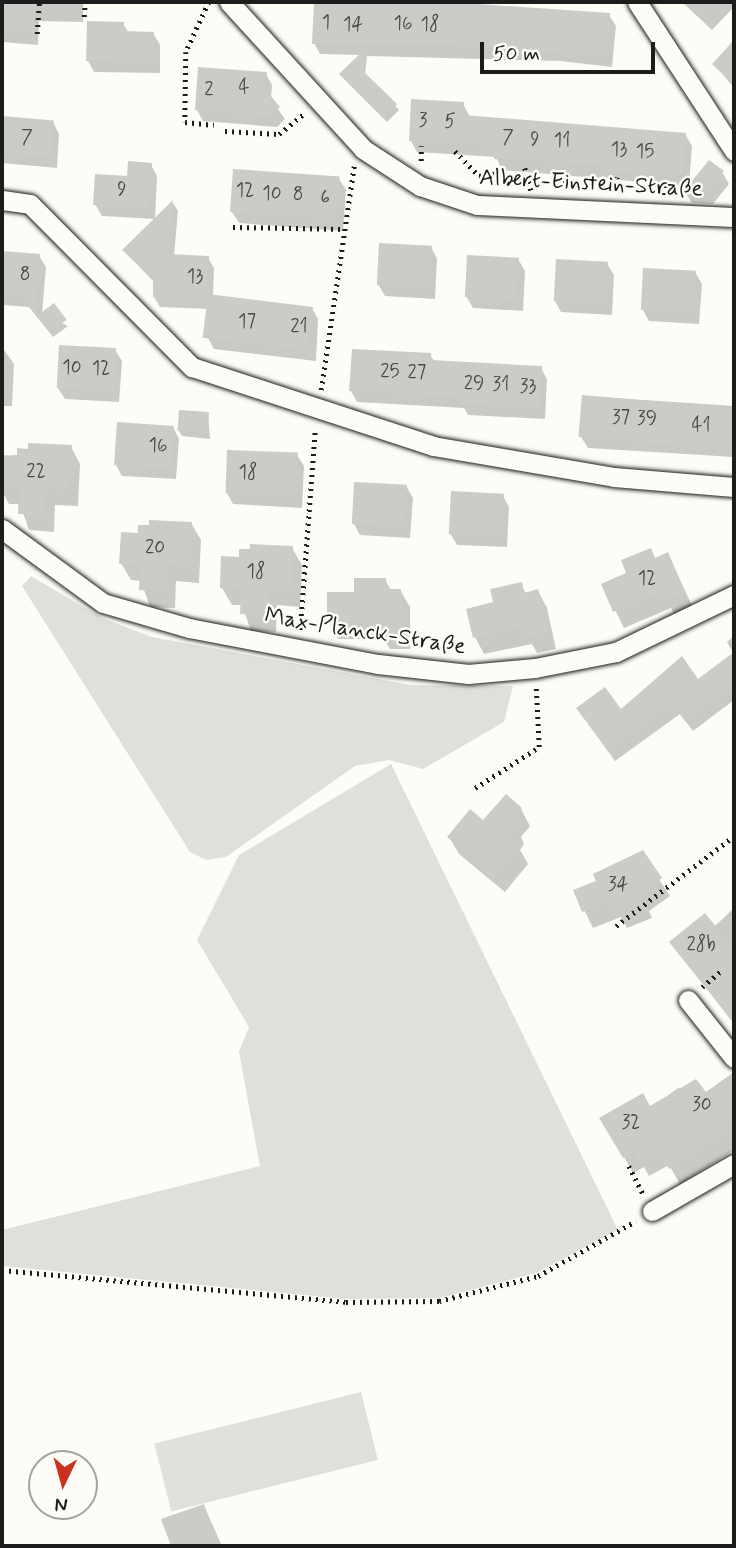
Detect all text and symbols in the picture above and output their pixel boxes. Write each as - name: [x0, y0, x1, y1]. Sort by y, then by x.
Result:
- house number: 1: [322, 12, 330, 34]
- house number: 16: [394, 13, 412, 35]
- house number: 14: [343, 14, 363, 36]
- house number: 18: [421, 14, 439, 36]
- scale bar: [484, 28, 659, 72]
- text: 50 m: [493, 40, 540, 68]
- house number: 4: [238, 77, 250, 99]
- house number: 2: [204, 79, 214, 101]
- house number: 3: [419, 110, 427, 132]
- house number: 5: [444, 111, 456, 133]
- house number: 7: [21, 127, 33, 149]
- house number: 7: [502, 127, 514, 149]
- house number: 9: [530, 129, 540, 151]
- house number: 11: [554, 130, 570, 152]
- house number: 13: [611, 139, 627, 161]
- house number: 15: [636, 141, 654, 163]
- street label: Albert-Einstein-Straße: [479, 164, 703, 204]
- house number: 9: [117, 179, 127, 201]
- house number: 12: [236, 180, 254, 202]
- house number: 10: [262, 183, 282, 205]
- house number: 8: [293, 184, 303, 206]
- house number: 6: [320, 187, 330, 209]
- house number: 8: [20, 264, 30, 286]
- house number: 13: [187, 266, 203, 288]
- house number: 17: [238, 311, 256, 333]
- house number: 21: [290, 316, 308, 338]
- house number: 10: [62, 357, 82, 379]
- house number: 12: [92, 358, 110, 380]
- house number: 25: [380, 361, 400, 383]
- house number: 27: [408, 362, 426, 384]
- house number: 29: [464, 373, 484, 395]
- house number: 31: [493, 374, 509, 396]
- house number: 33: [520, 376, 536, 398]
- house number: 37: [612, 407, 630, 429]
- house number: 39: [637, 408, 657, 430]
- house number: 41: [691, 415, 711, 437]
- house number: 16: [149, 435, 167, 457]
- house number: 22: [26, 461, 46, 483]
- house number: 18: [239, 462, 257, 484]
- house number: 20: [145, 537, 165, 559]
- house number: 18: [247, 561, 265, 583]
- house number: 12: [638, 568, 656, 590]
- street label: Max-Planck-Straße: [263, 602, 467, 662]
- house number: 34: [608, 874, 628, 896]
- house number: 28b: [686, 934, 716, 956]
- house number: 30: [692, 1094, 712, 1116]
- house number: 32: [622, 1112, 640, 1134]
- north arrow: [28, 1450, 98, 1520]
- text: N: [54, 1491, 69, 1517]

